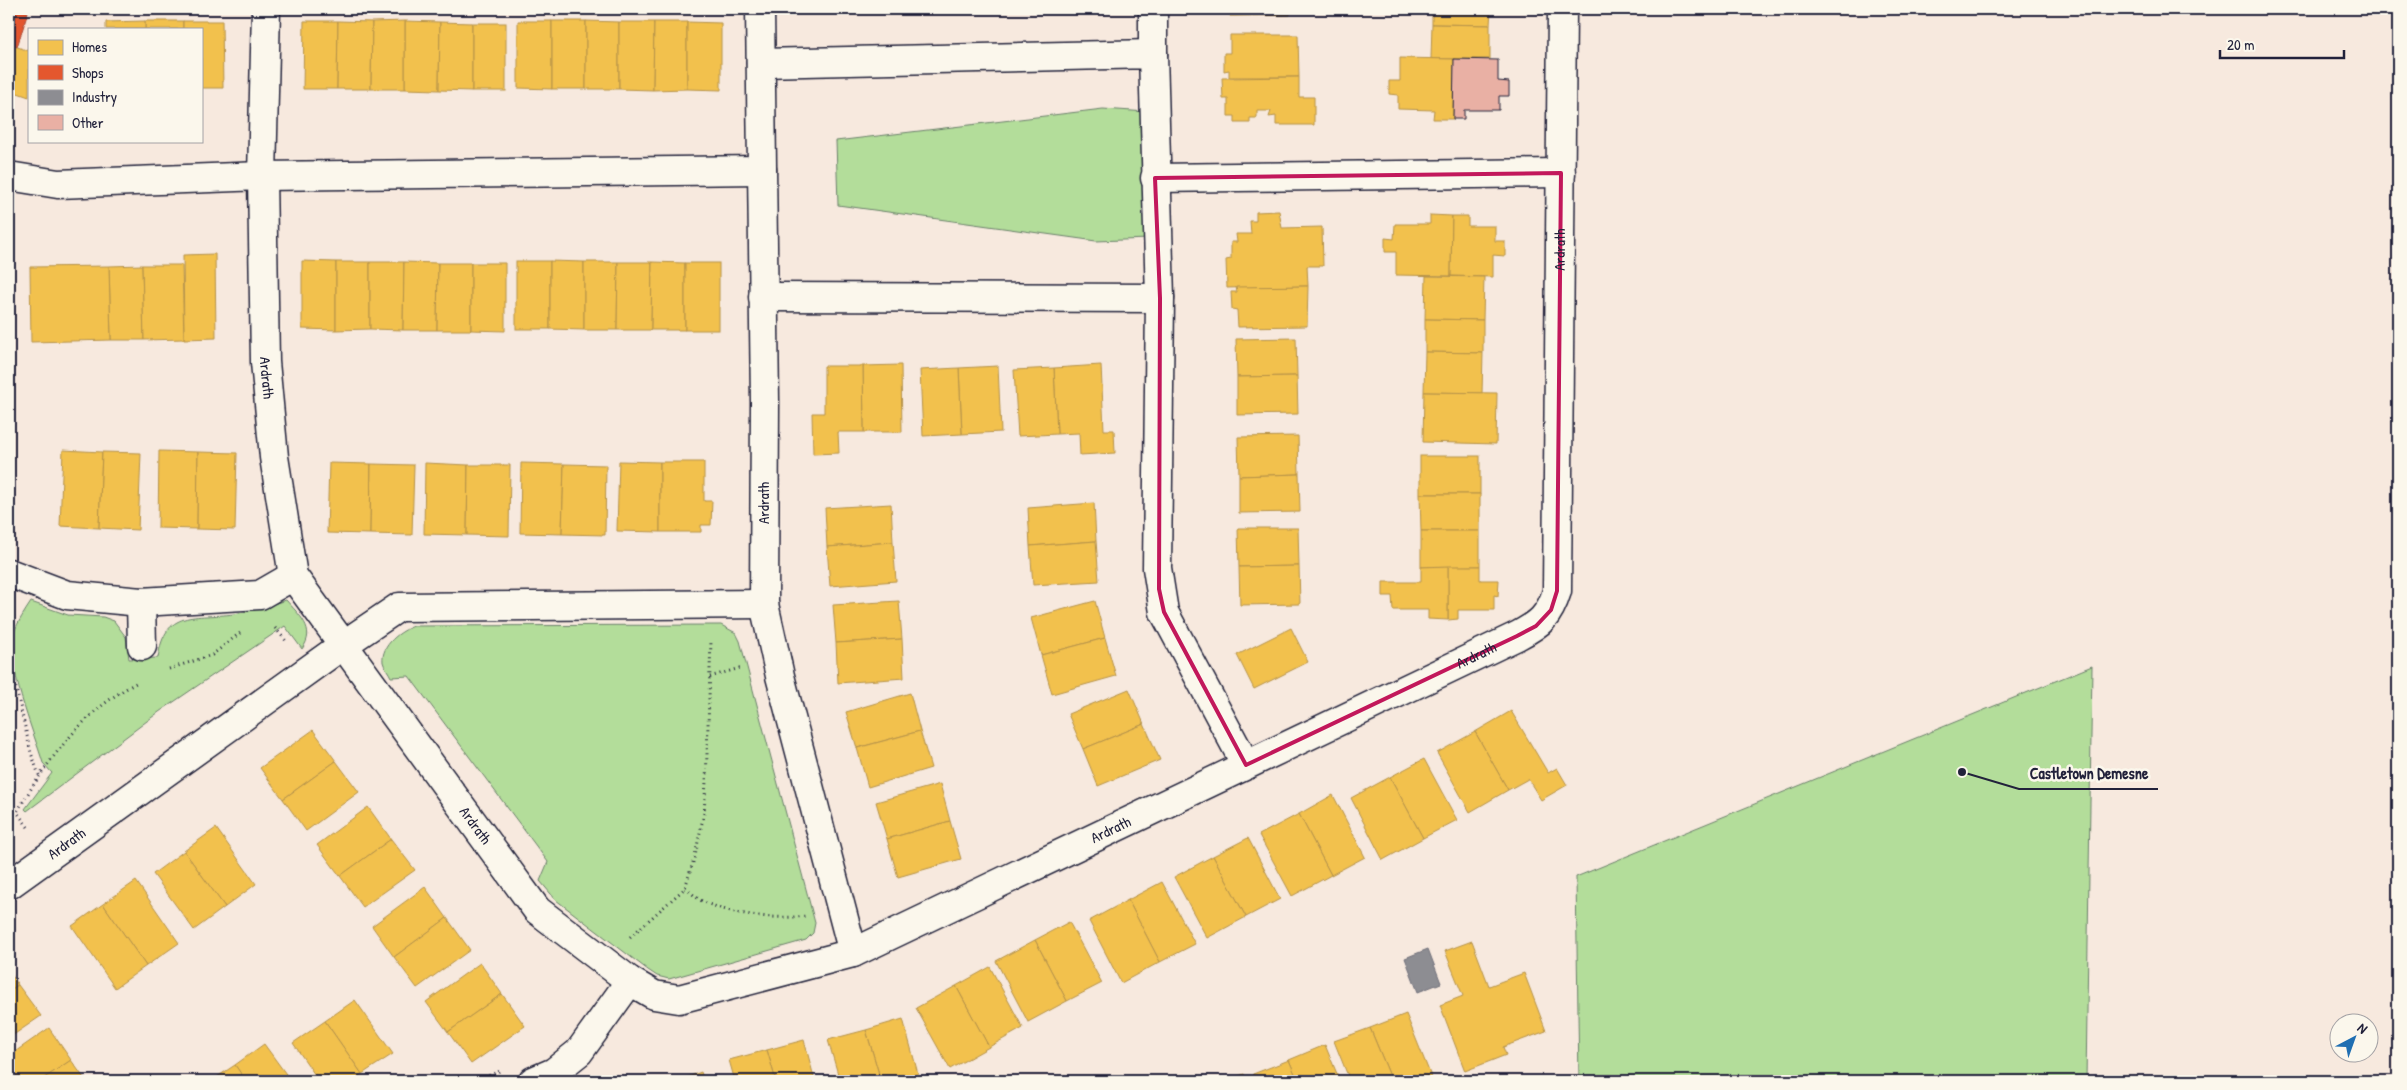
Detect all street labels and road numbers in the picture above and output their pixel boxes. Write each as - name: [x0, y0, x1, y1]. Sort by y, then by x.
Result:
- street label: Ardrath: [1549, 229, 1570, 271]
- street label: Ardrath: [255, 357, 279, 400]
- street label: Ardrath: [753, 482, 774, 524]
- street label: Ardrath: [1453, 636, 1500, 674]
- street label: Ardrath: [455, 802, 497, 848]
- street label: Ardrath: [1087, 811, 1134, 848]
- street label: Ardrath: [43, 822, 90, 864]

